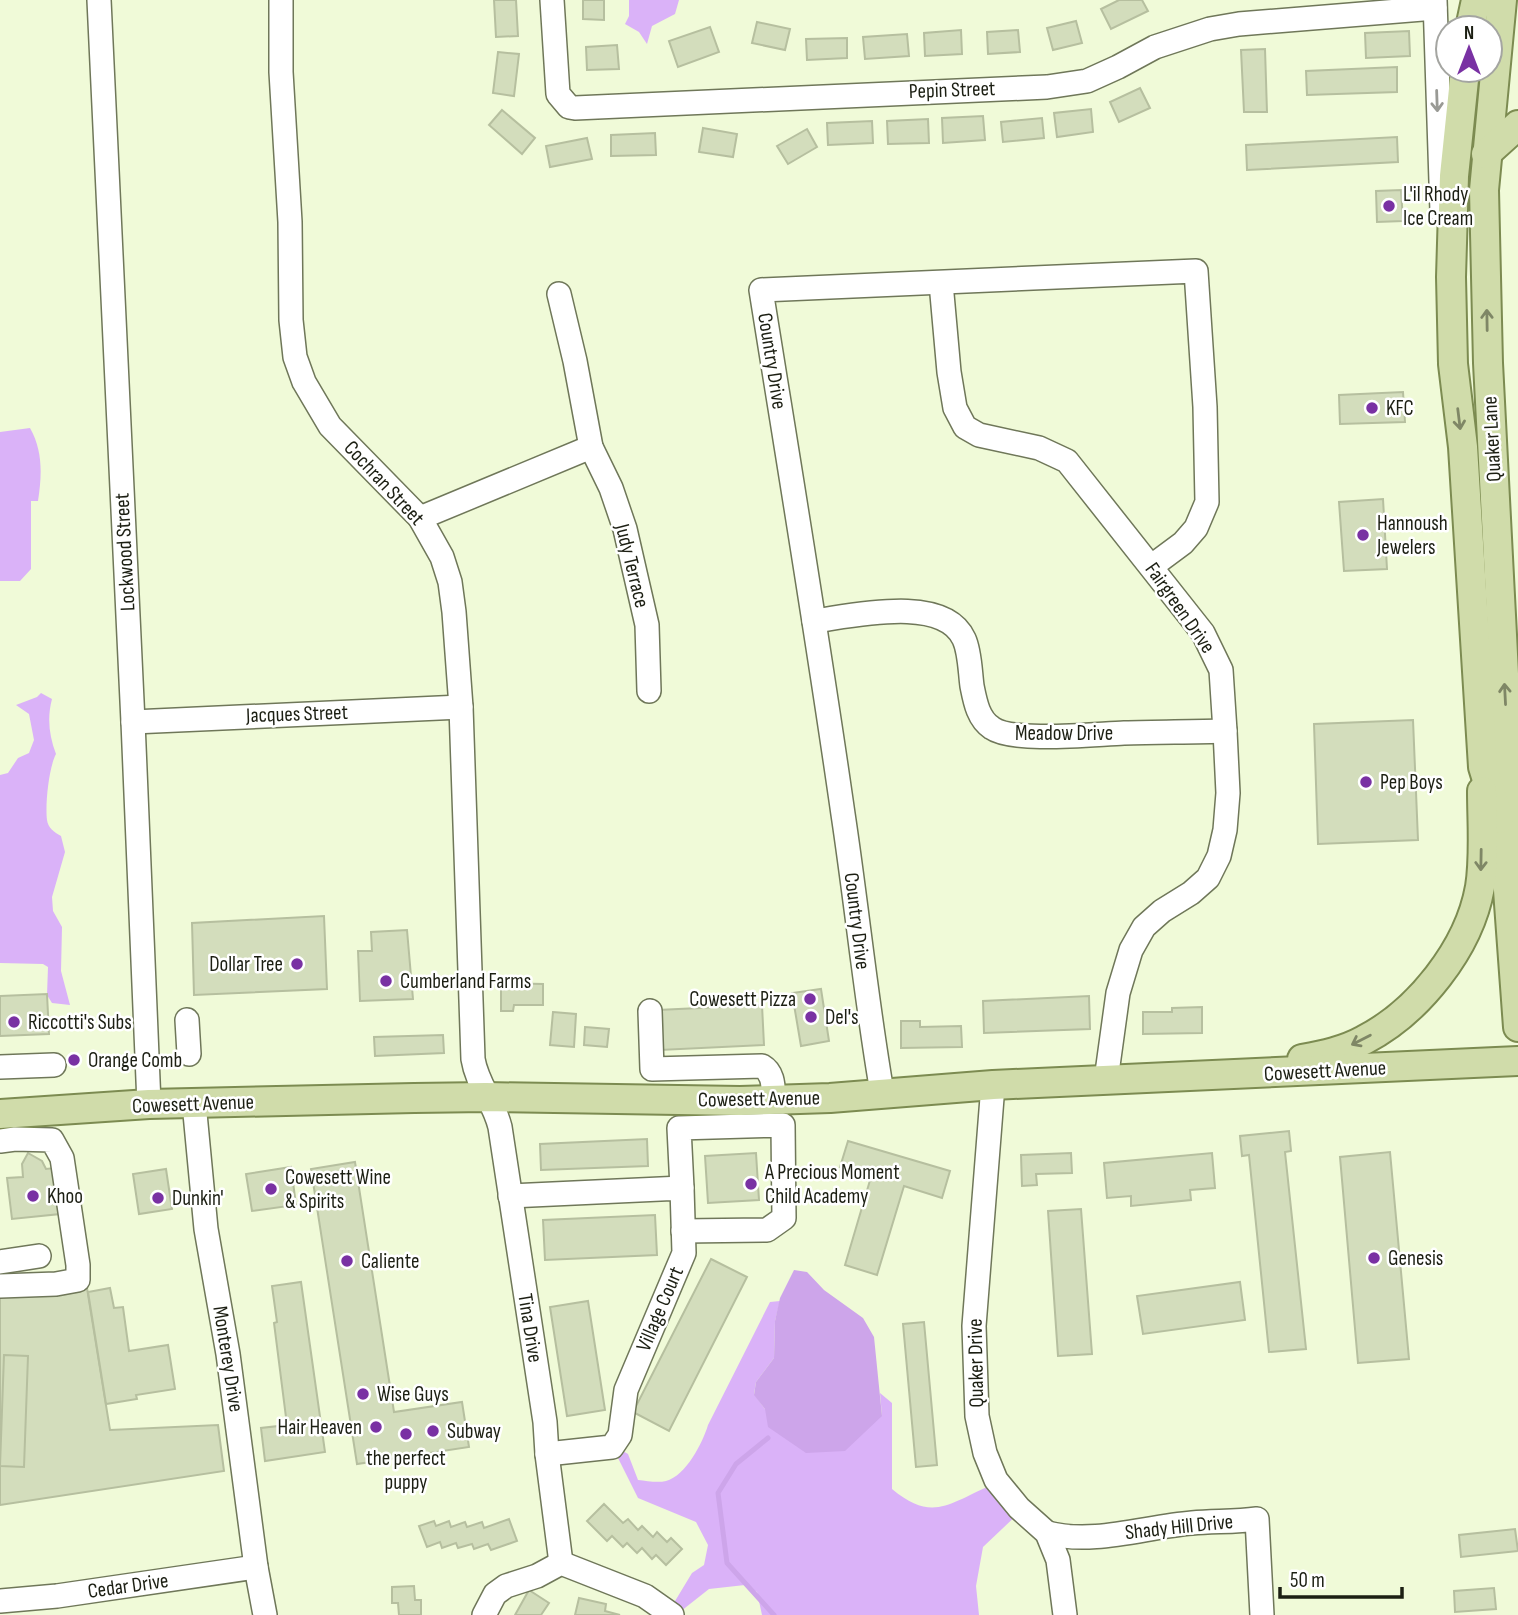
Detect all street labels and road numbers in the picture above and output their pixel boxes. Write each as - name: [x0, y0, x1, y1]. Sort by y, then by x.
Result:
- street label: Pepin Street: [908, 76, 996, 104]
- street label: Country Drive: [752, 311, 792, 411]
- street label: Quaker Lane: [1477, 395, 1507, 483]
- street label: Cochran Street: [339, 436, 429, 530]
- street label: Lockwood Street: [109, 492, 141, 612]
- street label: Judy Terrace: [609, 521, 654, 610]
- street label: Fairgreen Drive: [1140, 558, 1220, 658]
- street label: Jacques Street: [245, 700, 348, 728]
- street label: Meadow Drive: [1015, 721, 1113, 746]
- street label: Country Drive: [839, 871, 875, 971]
- street label: Cowesett Avenue: [1263, 1055, 1387, 1087]
- street label: Cowesett Avenue: [698, 1085, 820, 1113]
- street label: Cowesett Avenue: [132, 1089, 254, 1119]
- street label: Village Court: [631, 1263, 689, 1355]
- street label: Tina Drive: [512, 1292, 548, 1364]
- street label: Monterey Drive: [207, 1304, 249, 1414]
- street label: Quaker Drive: [963, 1318, 989, 1408]
- street label: Shady Hill Drive: [1124, 1509, 1234, 1545]
- street label: Cedar Drive: [86, 1568, 170, 1604]

